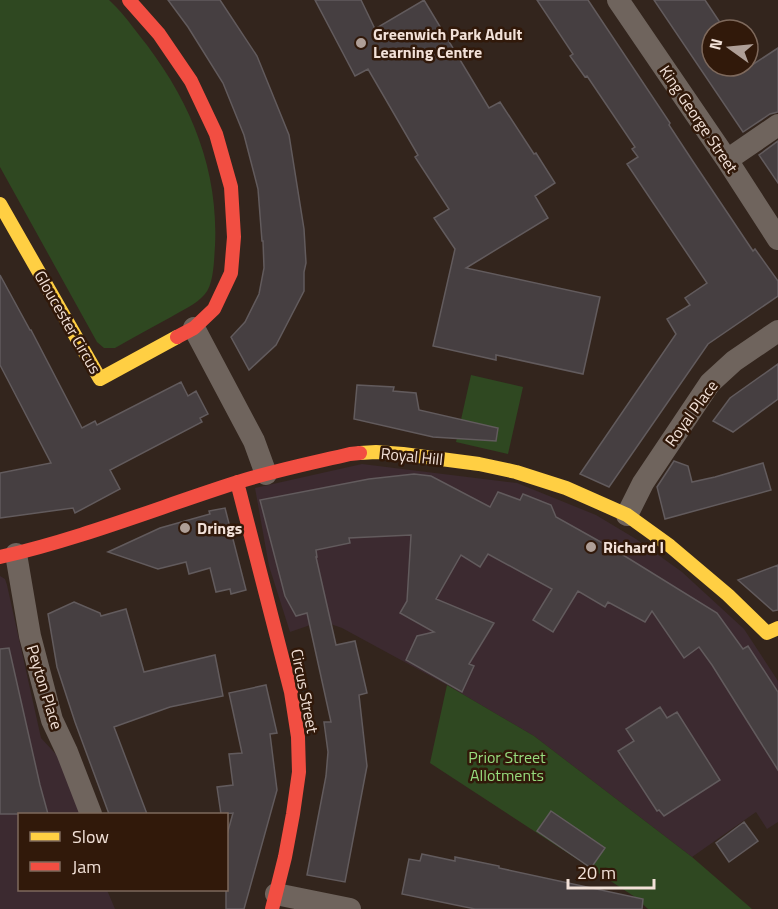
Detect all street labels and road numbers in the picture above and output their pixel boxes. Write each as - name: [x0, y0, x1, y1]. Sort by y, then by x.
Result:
- street label: King George Street: [654, 60, 744, 178]
- street label: Gloucester Circus: [29, 266, 107, 378]
- street label: Royal Place: [659, 375, 723, 451]
- street label: Royal Hill: [380, 441, 444, 471]
- street label: Peyton Place: [21, 642, 69, 732]
- street label: Circus Street: [285, 647, 325, 736]

